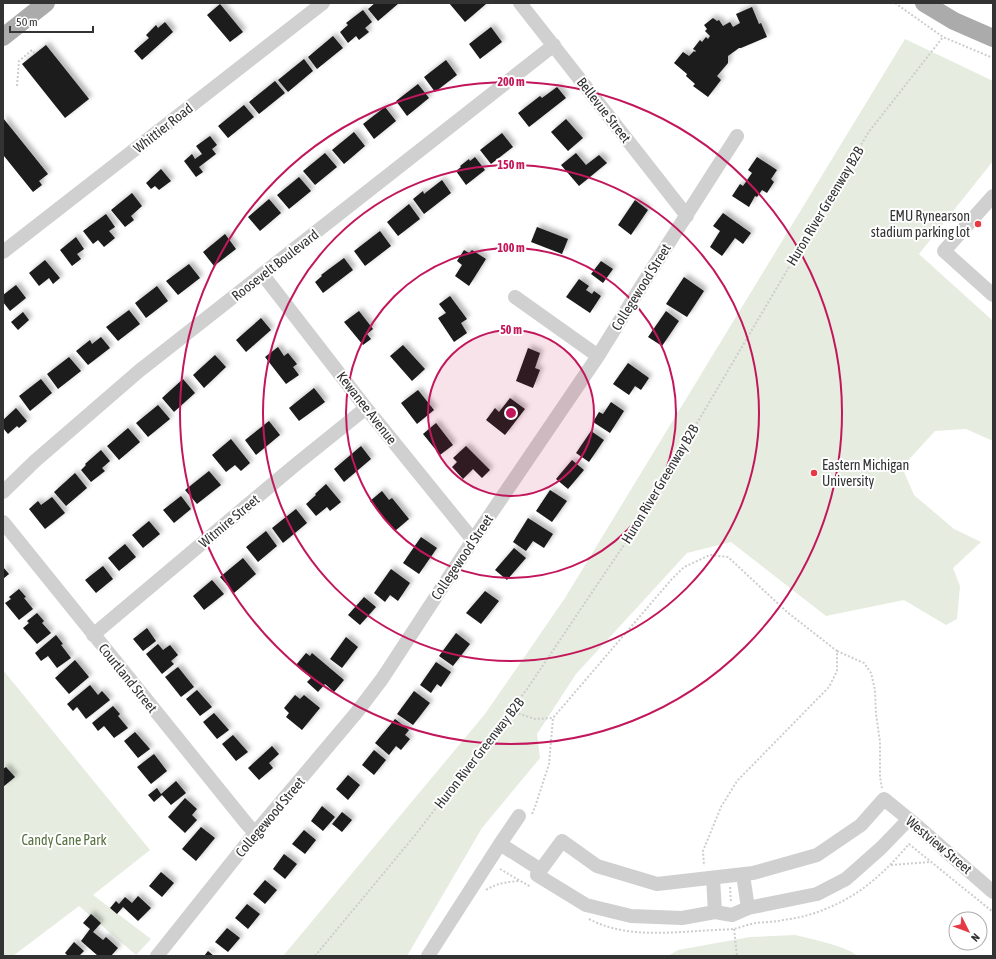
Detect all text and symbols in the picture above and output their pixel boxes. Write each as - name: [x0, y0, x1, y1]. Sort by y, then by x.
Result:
- scale bar: [10, 8, 93, 34]
- text: 50 m: [16, 15, 38, 29]
- street label: Bellevue Street: [574, 74, 634, 146]
- text: 200 m: [497, 75, 525, 89]
- street label: Whittier Road: [130, 100, 196, 156]
- street label: Huron River Greenway B2B: [783, 143, 867, 268]
- text: 150 m: [497, 158, 525, 172]
- place label: EMU Rynearson stadium parking lot: [871, 208, 970, 240]
- marker: EMU Rynearson stadium parking lot: [973, 219, 983, 229]
- street label: Roosevelt Boulevard: [228, 226, 322, 304]
- text: 100 m: [497, 241, 525, 255]
- street label: Collegewood Street: [608, 241, 674, 333]
- text: 50 m: [500, 323, 522, 337]
- street label: Kewanee Avenue: [334, 369, 400, 447]
- centre of rings: [504, 406, 518, 420]
- street label: Huron River Greenway B2B: [618, 421, 702, 546]
- place label: Eastern Michigan University: [822, 457, 909, 489]
- marker: Eastern Michigan University: [809, 468, 819, 478]
- street label: Witmire Street: [196, 491, 262, 551]
- street label: Collegewood Street: [428, 511, 496, 603]
- street label: Courtland Street: [95, 640, 161, 716]
- street label: Huron River Greenway B2B: [431, 694, 527, 811]
- street label: Collegewood Street: [232, 774, 308, 860]
- street label: Westview Street: [903, 813, 975, 877]
- park label: Candy Cane Park: [21, 832, 107, 848]
- north arrow: [948, 911, 988, 951]
- text: N: [969, 931, 982, 944]

